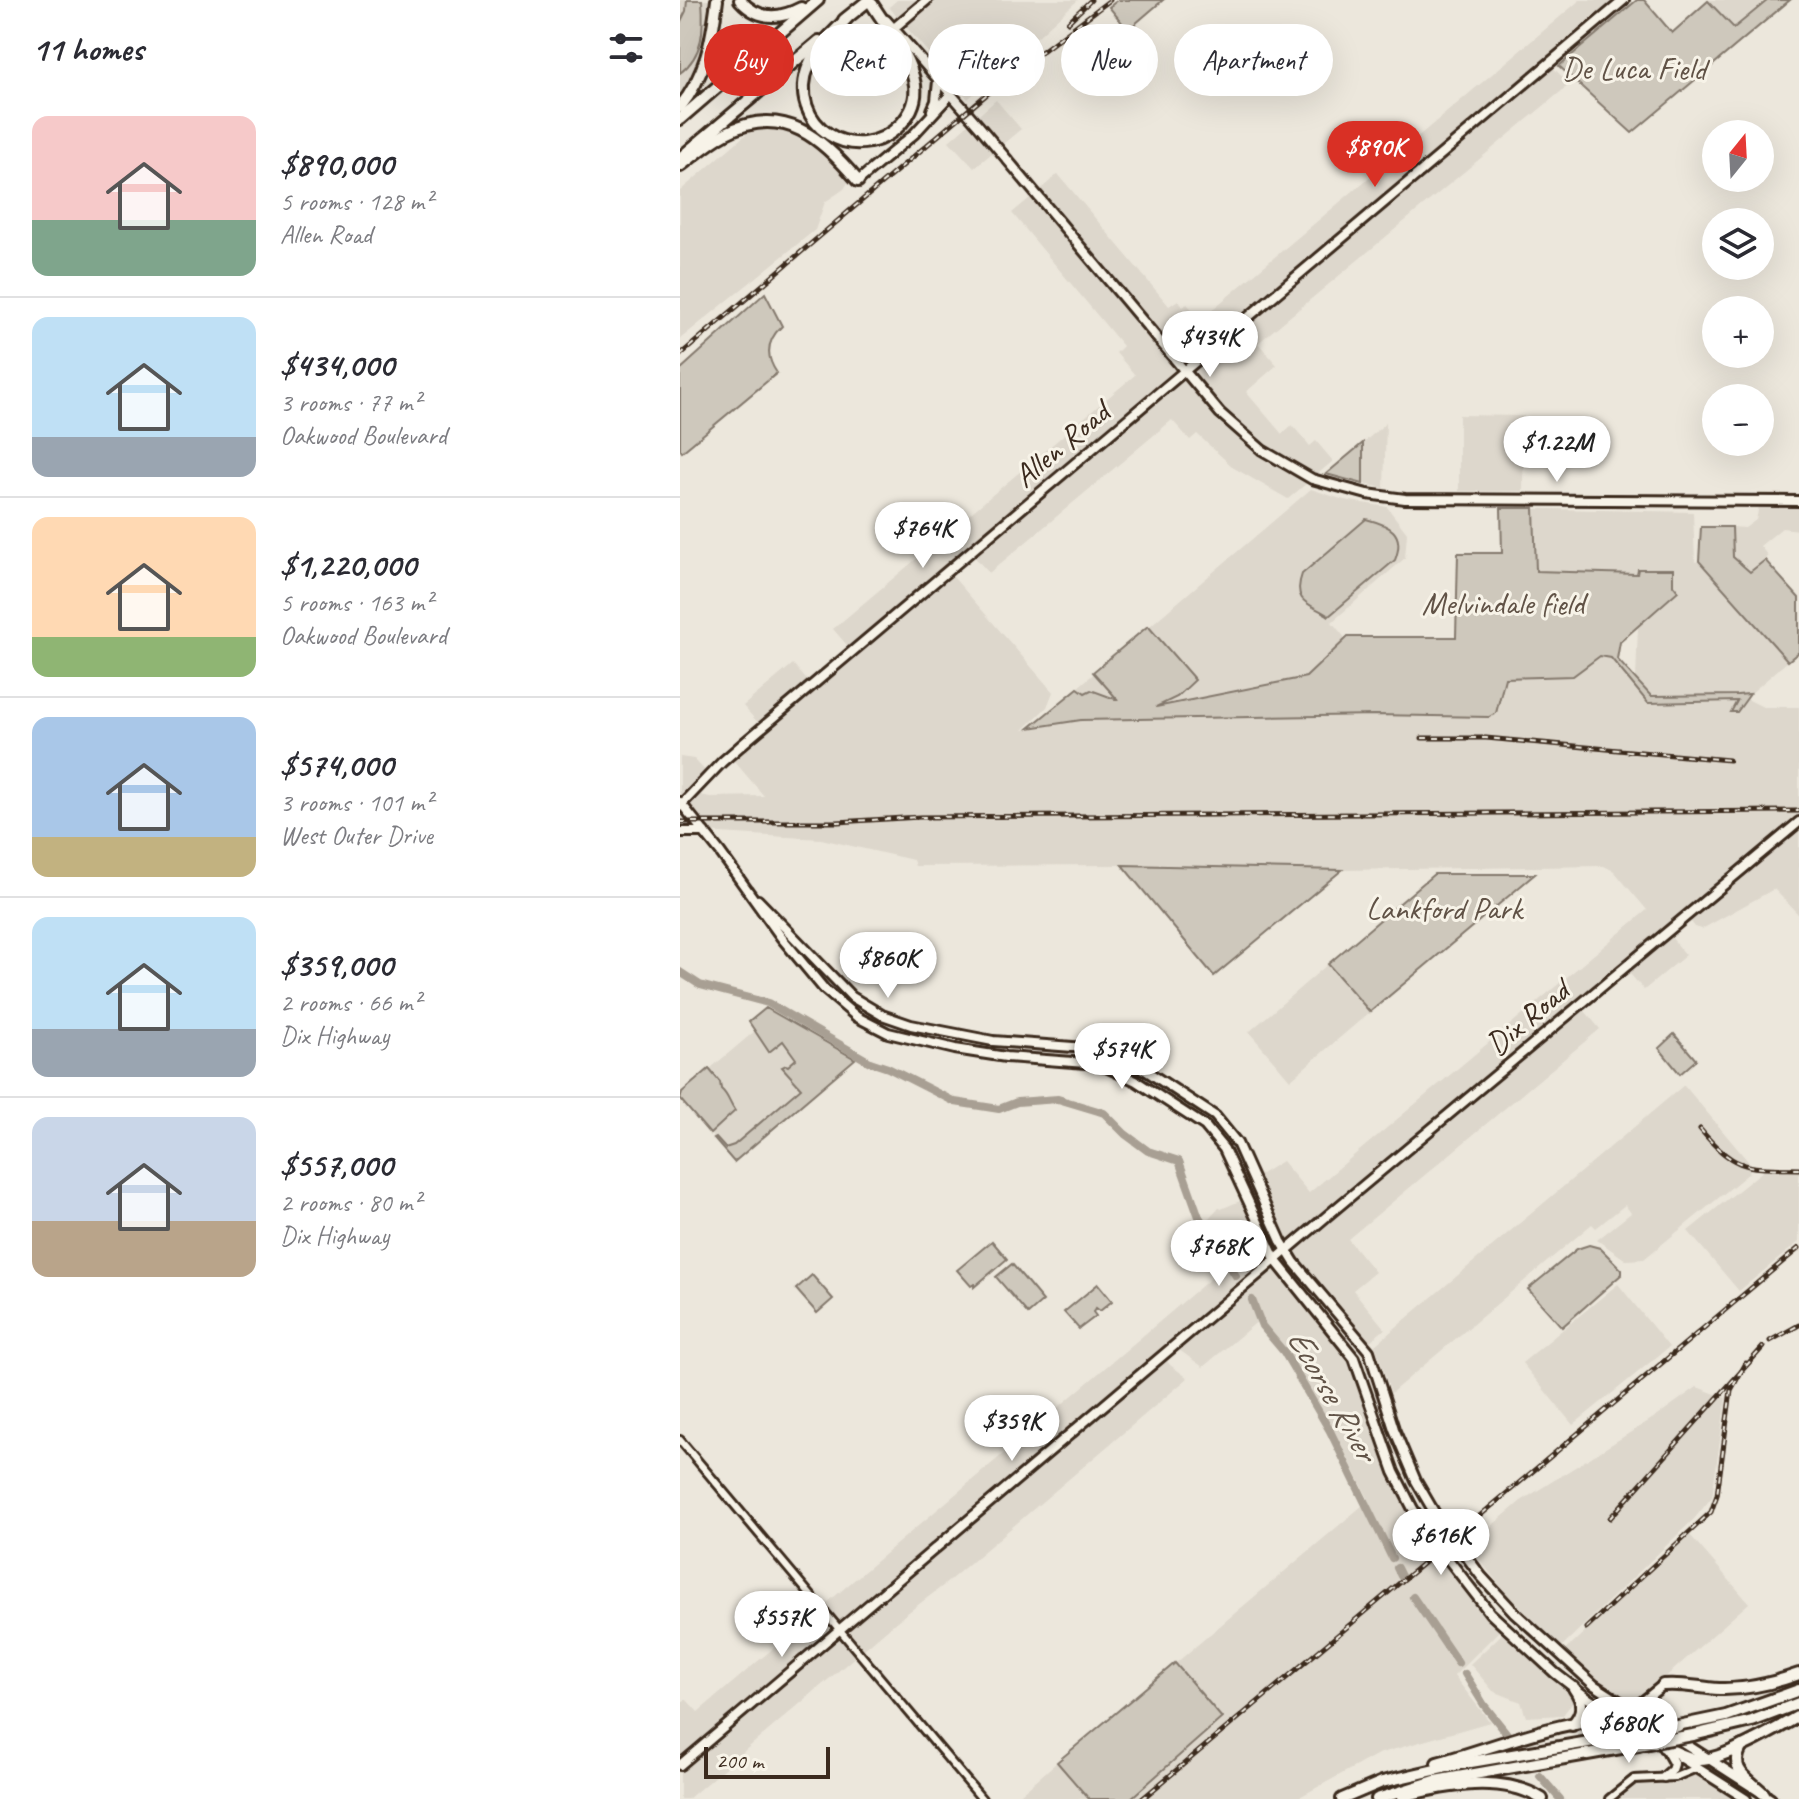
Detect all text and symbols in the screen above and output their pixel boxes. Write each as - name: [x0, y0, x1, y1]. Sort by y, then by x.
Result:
- chip: Buy: [704, 24, 794, 96]
- chip: Rent: [810, 24, 912, 96]
- chip: Filters: [928, 24, 1045, 96]
- chip: New: [1061, 24, 1158, 96]
- chip: Apartment: [1174, 24, 1333, 96]
- icon: filters: [604, 26, 648, 70]
- text: 11 homes: [32, 27, 143, 70]
- park label: De Luca Field: [1562, 48, 1710, 89]
- north arrow: [1702, 120, 1774, 192]
- map controls: [1702, 120, 1774, 456]
- pin: $890K: [1319, 121, 1431, 189]
- text: $890K: [1345, 130, 1405, 163]
- text: $890,000: [280, 142, 393, 185]
- icon: home: [96, 148, 192, 244]
- text: 5 rooms · 128 m²: [280, 185, 432, 218]
- button: layers: [1702, 208, 1774, 280]
- text: Allen Road: [280, 218, 372, 251]
- button: +: [1702, 296, 1774, 368]
- pin: $434K: [1154, 311, 1266, 379]
- text: $434K: [1180, 320, 1240, 353]
- text: $434,000: [280, 343, 394, 386]
- icon: home: [96, 349, 192, 445]
- button: −: [1702, 384, 1774, 456]
- text: 3 rooms · 77 m²: [280, 386, 421, 419]
- street label: Allen Road: [1005, 389, 1121, 496]
- pin: $1.22M: [1492, 416, 1622, 484]
- text: Oakwood Boulevard: [280, 419, 447, 452]
- text: $1.22M: [1522, 425, 1592, 458]
- pin: $764K: [867, 502, 979, 570]
- text: $764K: [893, 511, 953, 544]
- text: $1,220,000: [280, 543, 416, 586]
- icon: home: [96, 549, 192, 645]
- park label: Melvindale field: [1422, 583, 1589, 624]
- text: 5 rooms · 163 m²: [280, 586, 432, 619]
- text: Oakwood Boulevard: [280, 619, 447, 652]
- text: $574,000: [280, 743, 393, 786]
- icon: home: [96, 749, 192, 845]
- text: 3 rooms · 101 m²: [280, 786, 432, 819]
- text: West Outer Drive: [280, 819, 433, 852]
- park label: Lankford Park: [1366, 888, 1524, 929]
- pin: $860K: [832, 932, 944, 1000]
- text: $860K: [858, 941, 918, 974]
- text: $359,000: [280, 943, 393, 986]
- icon: home: [96, 949, 192, 1045]
- street label: Dix Road: [1477, 967, 1582, 1064]
- text: 2 rooms · 66 m²: [280, 986, 421, 1019]
- text: Dix Highway: [280, 1019, 389, 1052]
- pin: $574K: [1066, 1023, 1178, 1091]
- text: $574K: [1092, 1032, 1152, 1065]
- text: $557,000: [280, 1143, 393, 1186]
- icon: home: [96, 1149, 192, 1245]
- text: 2 rooms · 80 m²: [280, 1186, 421, 1219]
- text: Dix Highway: [280, 1219, 389, 1252]
- pin: $768K: [1163, 1220, 1275, 1288]
- text: $768K: [1189, 1229, 1249, 1262]
- water label: Ecorse River: [1278, 1321, 1390, 1472]
- pin: $359K: [956, 1395, 1068, 1463]
- text: $359K: [982, 1404, 1042, 1437]
- pin: $616K: [1385, 1509, 1497, 1577]
- text: $616K: [1410, 1518, 1472, 1551]
- pin: $557K: [726, 1591, 838, 1659]
- text: $557K: [752, 1600, 812, 1633]
- pin: $680K: [1573, 1697, 1685, 1765]
- text: $680K: [1599, 1706, 1659, 1739]
- scale bar: [704, 1743, 830, 1779]
- text: 200 m: [716, 1747, 763, 1775]

